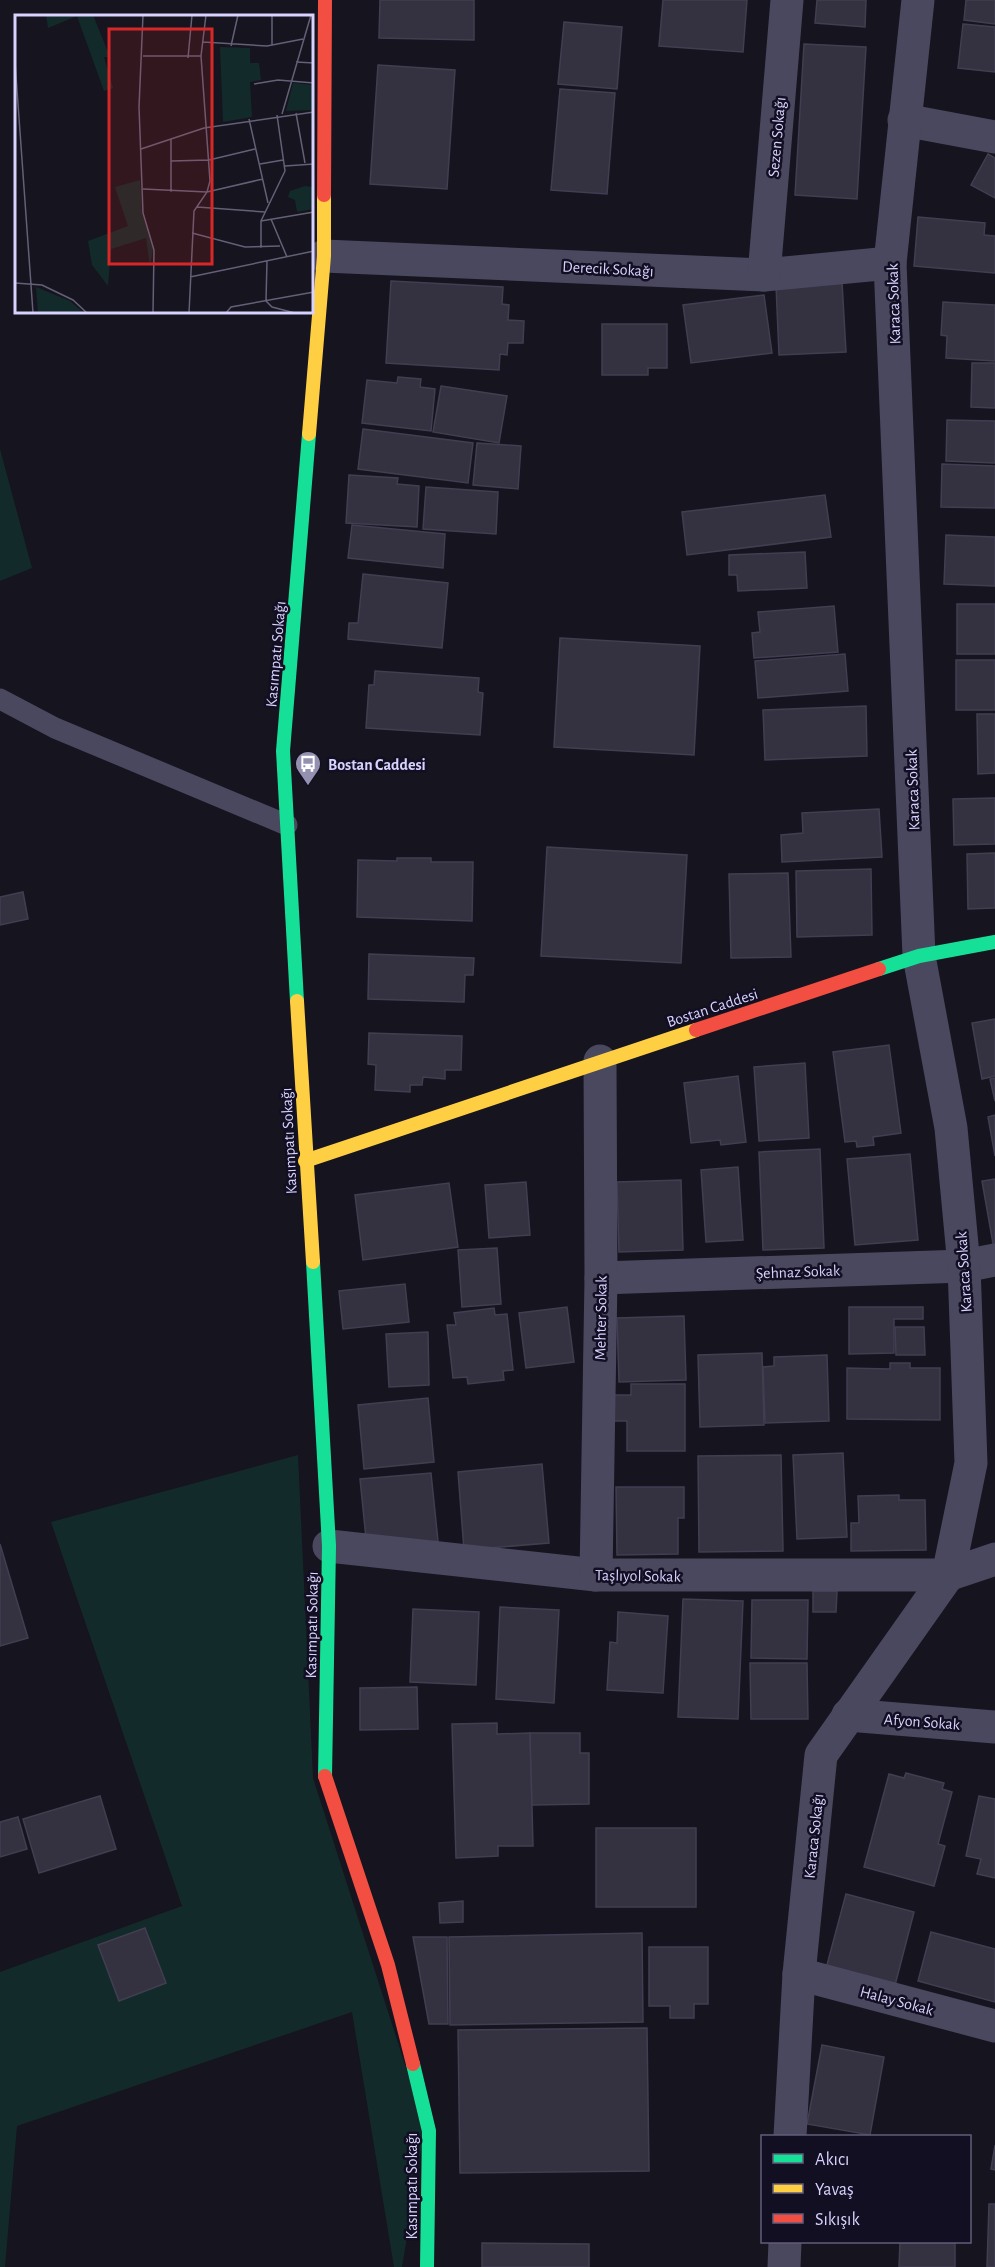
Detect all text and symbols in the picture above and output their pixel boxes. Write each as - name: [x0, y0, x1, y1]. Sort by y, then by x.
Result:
- inset map: [15, 15, 314, 314]
- street label: Sezen Sokağı: [766, 96, 788, 178]
- street label: Derecik Sokağı: [562, 259, 654, 279]
- street label: Karaca Sokak: [885, 263, 903, 345]
- street label: Kasımpatı Sokağı: [263, 600, 289, 708]
- bus stop icon: Bostan Caddesi: [293, 749, 323, 787]
- street label: Karaca Sokak: [904, 749, 922, 831]
- place label: Bostan Caddesi: [328, 757, 426, 773]
- street label: Bostan Caddesi: [665, 986, 760, 1030]
- street label: Kasımpatı Sokağı: [278, 1087, 300, 1195]
- street label: Karaca Sokak: [953, 1230, 975, 1313]
- street label: Şehnaz Sokak: [756, 1263, 841, 1281]
- street label: Mehter Sokak: [592, 1275, 610, 1361]
- street label: Taşlıyol Sokak: [595, 1567, 682, 1586]
- street label: Kasımpatı Sokağı: [303, 1571, 321, 1679]
- street label: Afyon Sokak: [883, 1711, 961, 1734]
- street label: Karaca Sokağı: [802, 1793, 826, 1879]
- street label: Halay Sokak: [858, 1983, 936, 2020]
- street label: Kasımpatı Sokağı: [404, 2133, 420, 2239]
- legend: [761, 2135, 971, 2243]
- text: Akıcı: [815, 2151, 849, 2169]
- text: Yavaş: [815, 2181, 854, 2199]
- text: Sıkışık: [815, 2211, 860, 2229]

